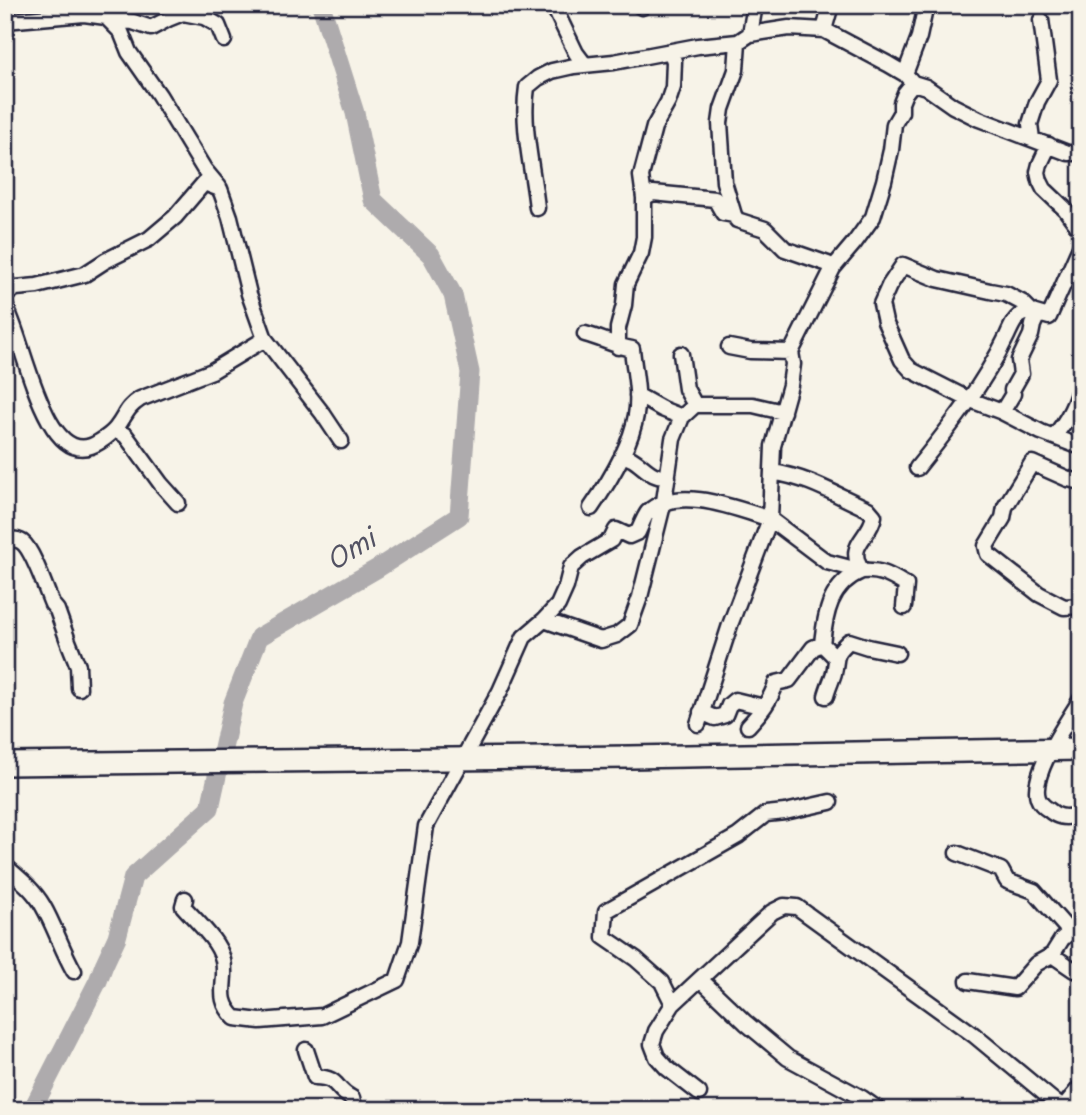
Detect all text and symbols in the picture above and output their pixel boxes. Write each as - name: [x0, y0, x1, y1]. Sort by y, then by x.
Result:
- water label: Omi: [318, 517, 386, 579]

